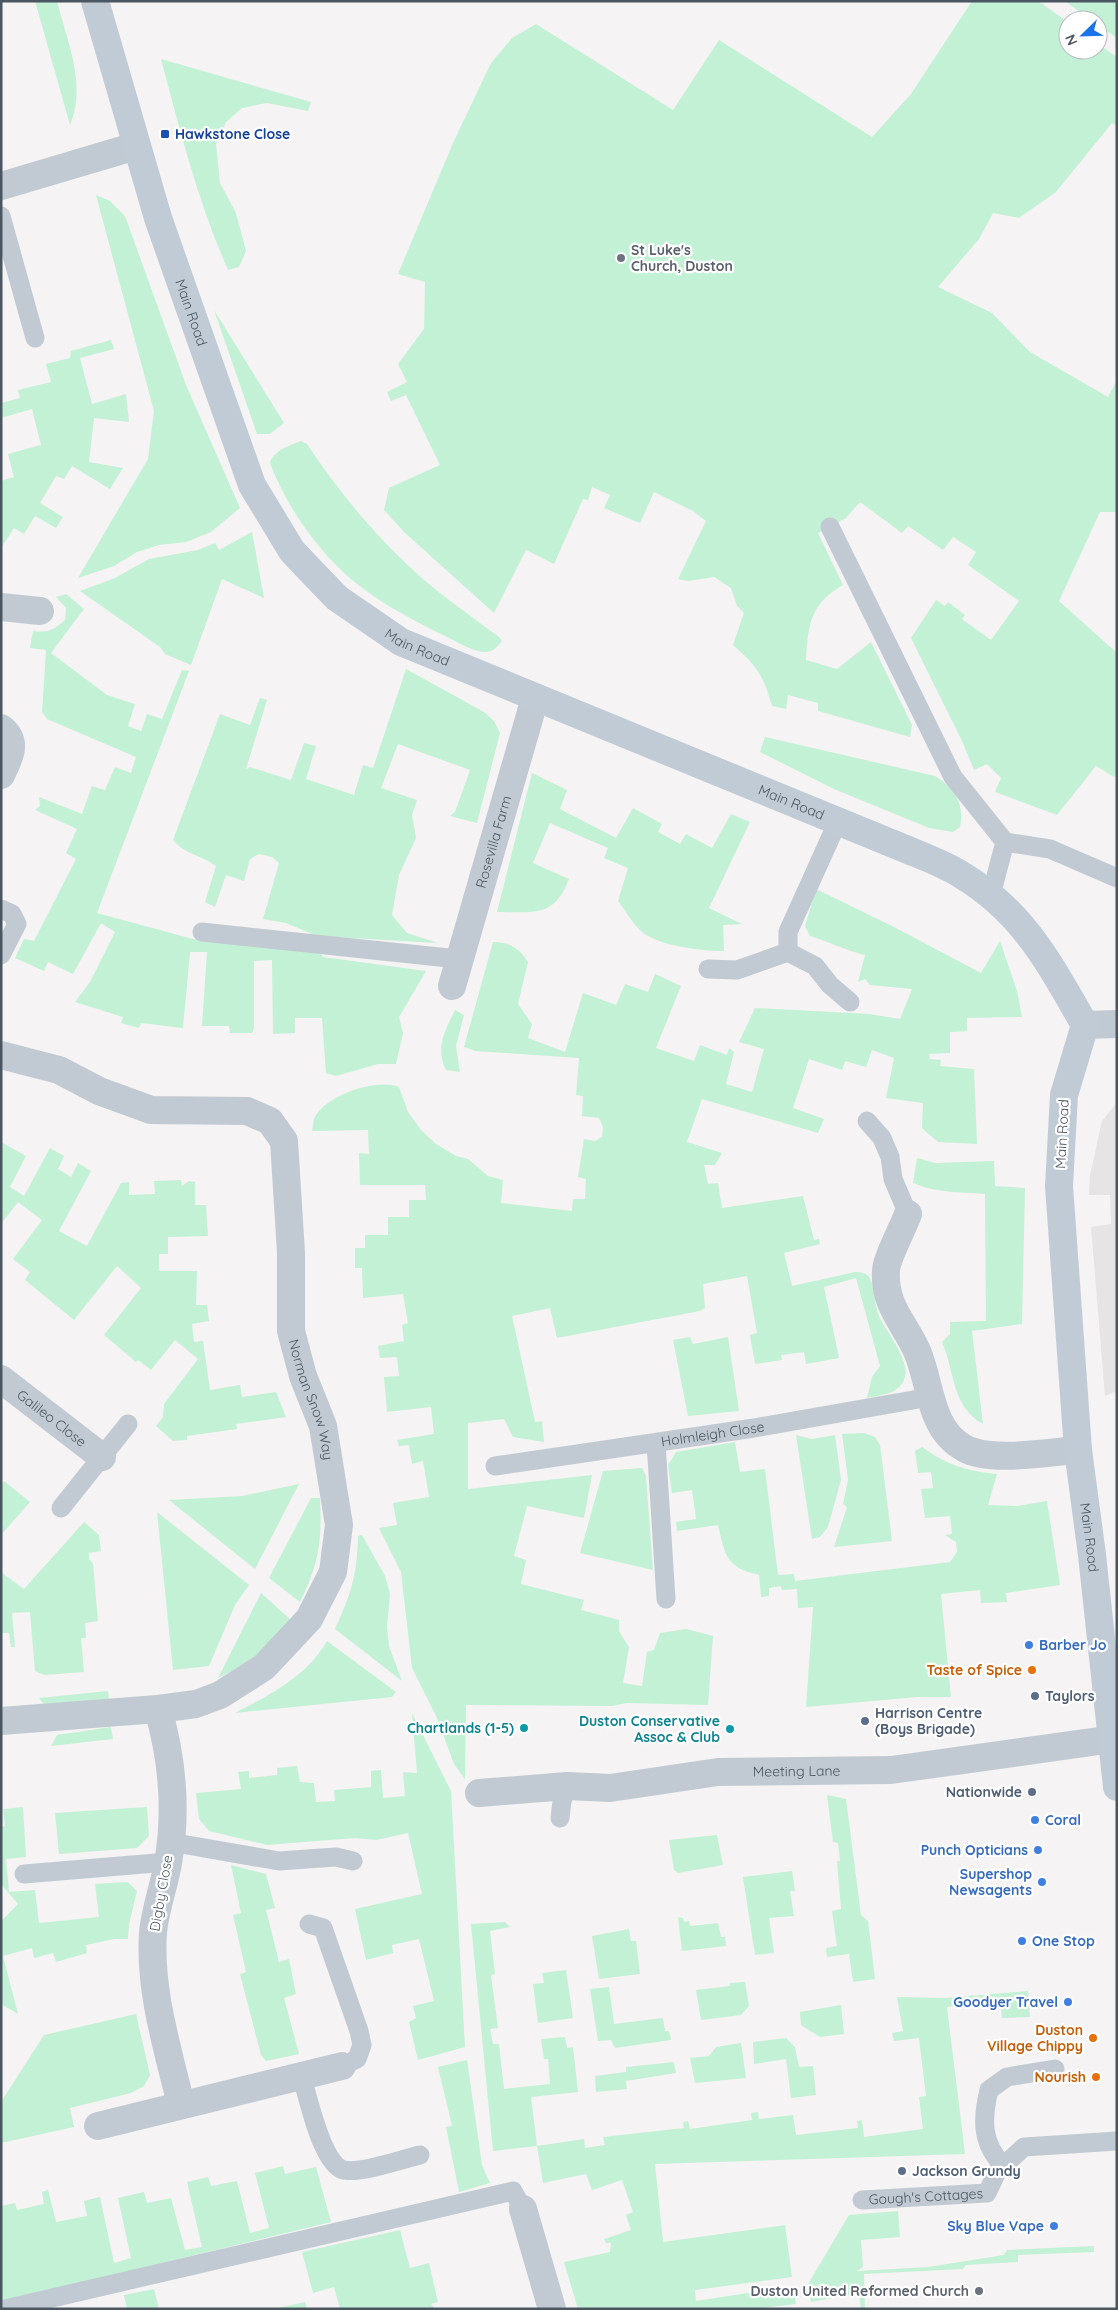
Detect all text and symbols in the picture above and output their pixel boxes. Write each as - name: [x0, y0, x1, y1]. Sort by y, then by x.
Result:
- north arrow: [1058, 10, 1108, 60]
- text: N: [1061, 32, 1081, 48]
- place label: Hawkstone Close: [175, 125, 290, 143]
- marker: Hawkstone Close: [159, 128, 171, 140]
- place label: St Luke's Church, Duston: [631, 241, 733, 275]
- marker: St Luke's Church, Duston: [615, 252, 627, 264]
- street label: Main Road: [171, 276, 211, 348]
- street label: Main Road: [381, 624, 452, 670]
- street label: Main Road: [756, 781, 827, 824]
- street label: Rosevilla Farm: [472, 793, 515, 890]
- street label: Main Road: [1051, 1099, 1073, 1169]
- street label: Norman Snow Way: [285, 1337, 337, 1461]
- street label: Galileo Close: [13, 1386, 90, 1451]
- street label: Holmleigh Close: [660, 1417, 766, 1451]
- street label: Main Road: [1076, 1502, 1103, 1573]
- place label: Barber Jo: [1039, 1636, 1107, 1654]
- marker: Barber Jo: [1023, 1639, 1035, 1651]
- place label: Taste of Spice: [926, 1661, 1022, 1679]
- marker: Taste of Spice: [1026, 1664, 1038, 1676]
- place label: Taylors: [1045, 1687, 1095, 1705]
- marker: Taylors: [1029, 1690, 1041, 1702]
- place label: Harrison Centre (Boys Brigade): [875, 1704, 982, 1738]
- place label: Duston Conservative Assoc & Club: [579, 1712, 720, 1746]
- marker: Harrison Centre (Boys Brigade): [859, 1715, 871, 1727]
- place label: Chartlands (1-5): [407, 1719, 514, 1737]
- marker: Chartlands (1-5): [518, 1722, 530, 1734]
- marker: Duston Conservative Assoc & Club: [724, 1723, 736, 1735]
- street label: Meeting Lane: [752, 1762, 841, 1781]
- place label: Nationwide: [946, 1783, 1022, 1801]
- marker: Nationwide: [1026, 1786, 1038, 1798]
- place label: Coral: [1045, 1811, 1081, 1829]
- marker: Coral: [1029, 1814, 1041, 1826]
- place label: Punch Opticians: [921, 1841, 1028, 1859]
- marker: Punch Opticians: [1032, 1844, 1044, 1856]
- street label: Digby Close: [145, 1853, 177, 1933]
- place label: Supershop Newsagents: [949, 1865, 1032, 1899]
- marker: Supershop Newsagents: [1036, 1876, 1048, 1888]
- place label: One Stop: [1032, 1932, 1095, 1950]
- marker: One Stop: [1016, 1935, 1028, 1947]
- place label: Goodyer Travel: [953, 1993, 1058, 2011]
- marker: Goodyer Travel: [1062, 1996, 1074, 2008]
- place label: Duston Village Chippy: [987, 2021, 1083, 2055]
- marker: Duston Village Chippy: [1087, 2032, 1099, 2044]
- place label: Nourish: [1034, 2068, 1086, 2086]
- marker: Nourish: [1090, 2071, 1102, 2083]
- place label: Jackson Grundy: [912, 2162, 1021, 2180]
- marker: Jackson Grundy: [896, 2165, 908, 2177]
- street label: Gough's Cottages: [868, 2184, 984, 2209]
- place label: Sky Blue Vape: [947, 2217, 1044, 2235]
- marker: Sky Blue Vape: [1048, 2220, 1060, 2232]
- place label: Duston United Reformed Church: [751, 2282, 969, 2300]
- marker: Duston United Reformed Church: [973, 2285, 985, 2297]

